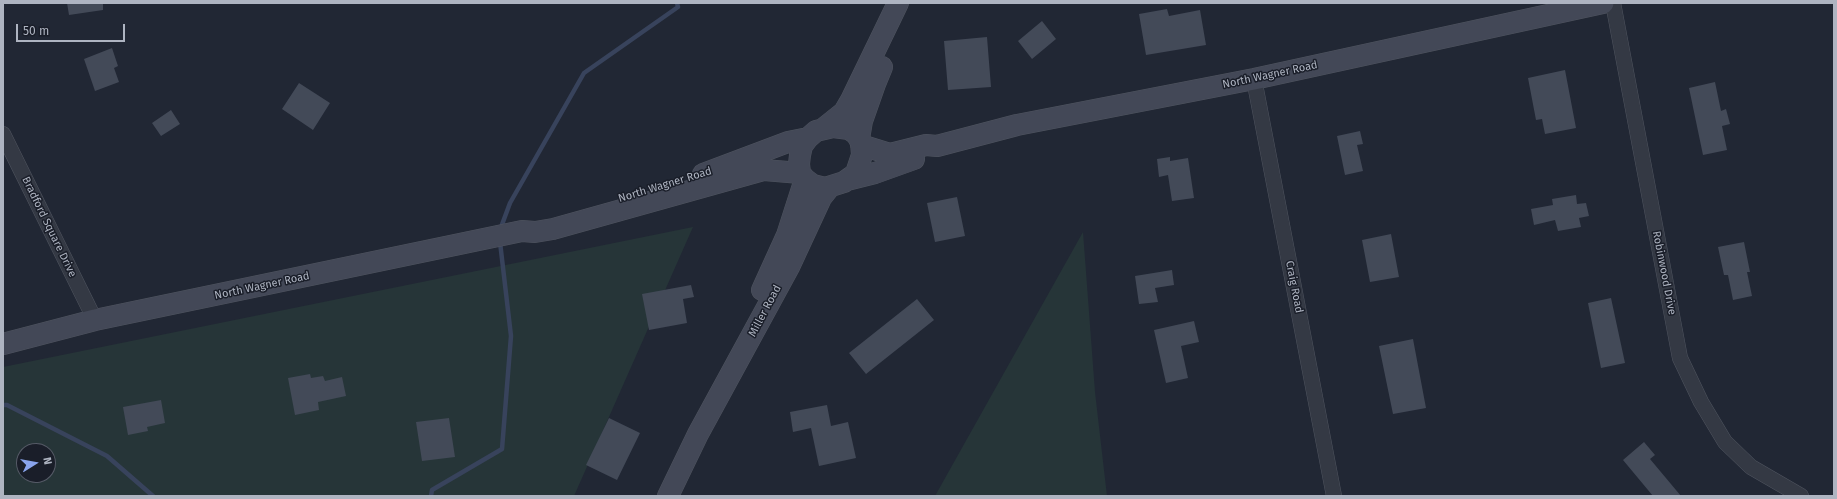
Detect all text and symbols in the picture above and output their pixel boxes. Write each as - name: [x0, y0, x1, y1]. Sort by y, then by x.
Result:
- scale bar: [18, 16, 127, 42]
- text: 50 m: [23, 24, 49, 38]
- street label: North Wagner Road: [1221, 58, 1319, 92]
- street label: North Wagner Road: [617, 165, 713, 205]
- street label: Bradford Square Drive: [19, 175, 79, 279]
- street label: Robinwood Drive: [1649, 230, 1679, 316]
- street label: Craig Road: [1282, 260, 1306, 314]
- street label: North Wagner Road: [213, 269, 311, 303]
- street label: Miller Road: [746, 283, 784, 339]
- north arrow: [16, 443, 56, 483]
- text: N: [40, 456, 54, 466]

